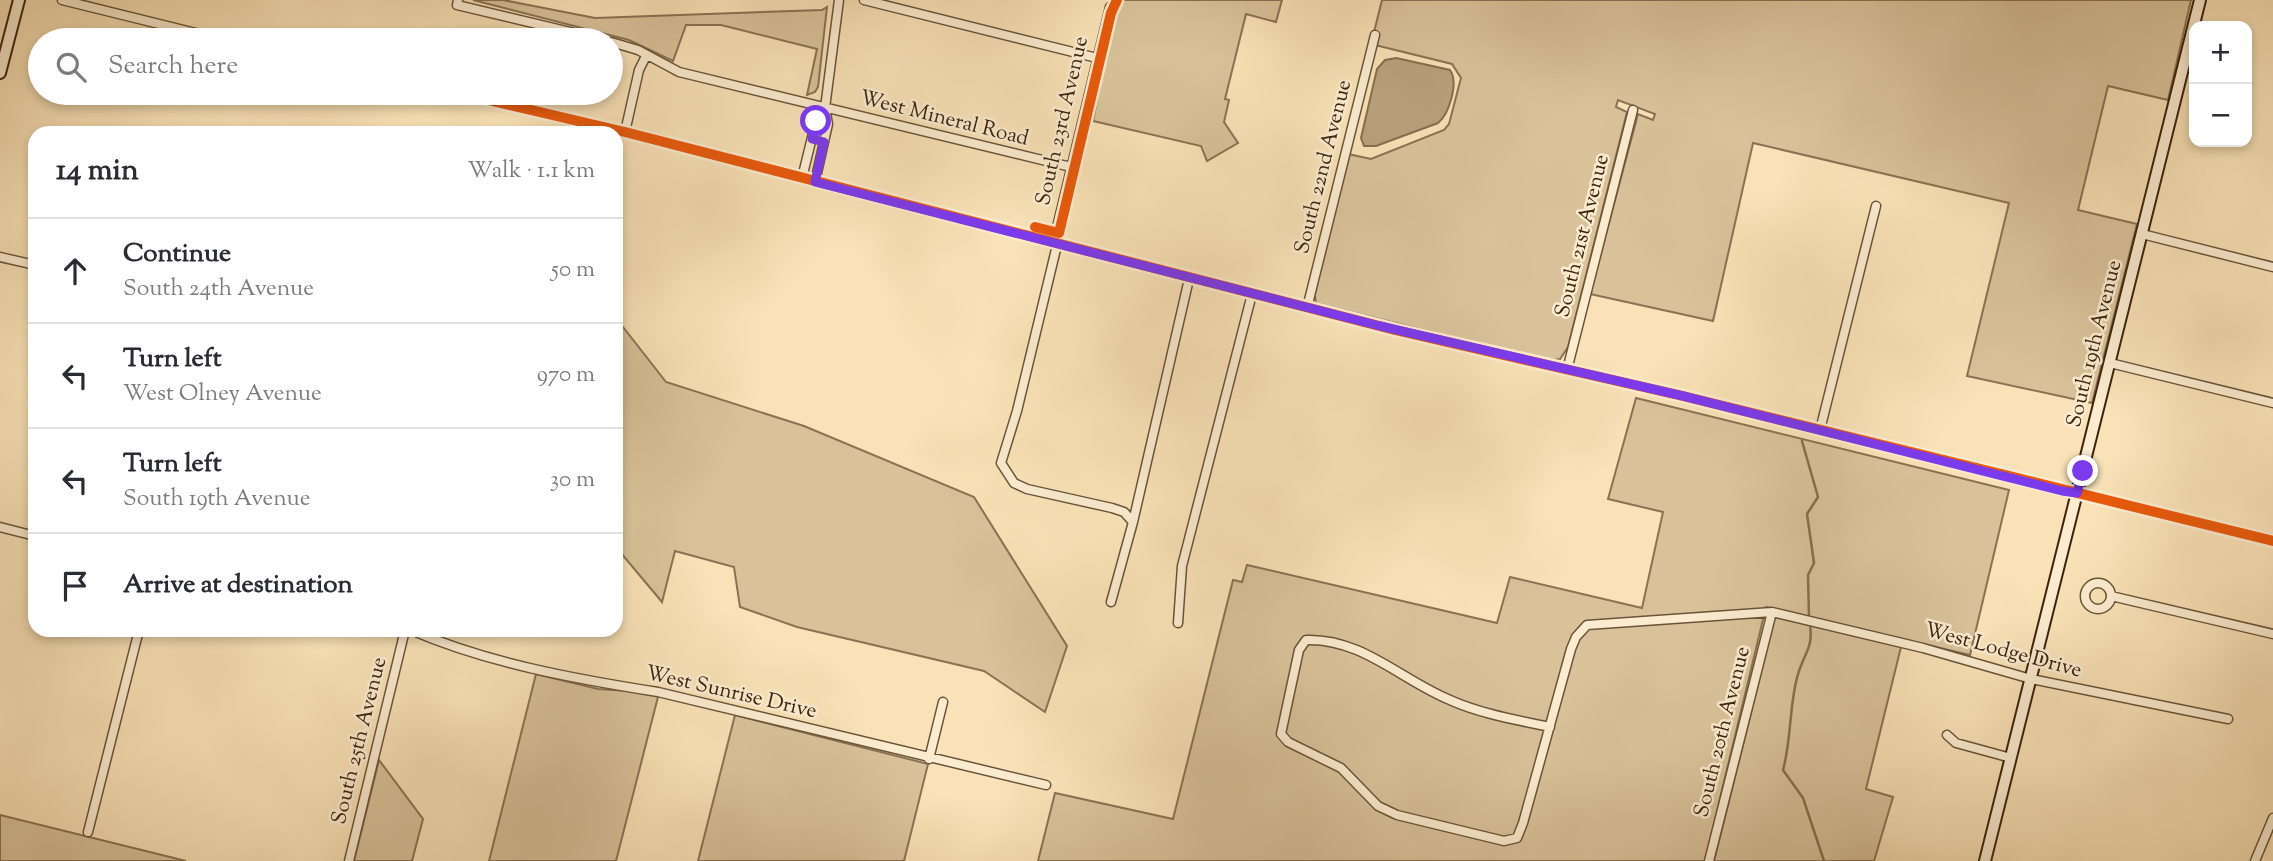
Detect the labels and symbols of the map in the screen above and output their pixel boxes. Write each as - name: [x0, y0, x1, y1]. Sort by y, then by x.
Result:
- street label: South 23rd Avenue: [1029, 34, 1097, 208]
- street label: South 22nd Avenue: [1288, 77, 1360, 257]
- street label: West Mineral Road: [856, 83, 1032, 155]
- route start: [800, 105, 831, 136]
- street label: South 21st Avenue: [1548, 151, 1618, 321]
- street label: South 19th Avenue: [2060, 257, 2130, 431]
- route end: [2067, 455, 2098, 486]
- street label: West Lodge Drive: [1921, 616, 2085, 686]
- street label: South 20th Avenue: [1687, 643, 1759, 821]
- street label: South 25th Avenue: [325, 654, 395, 828]
- street label: West Sunrise Drive: [643, 659, 819, 727]

